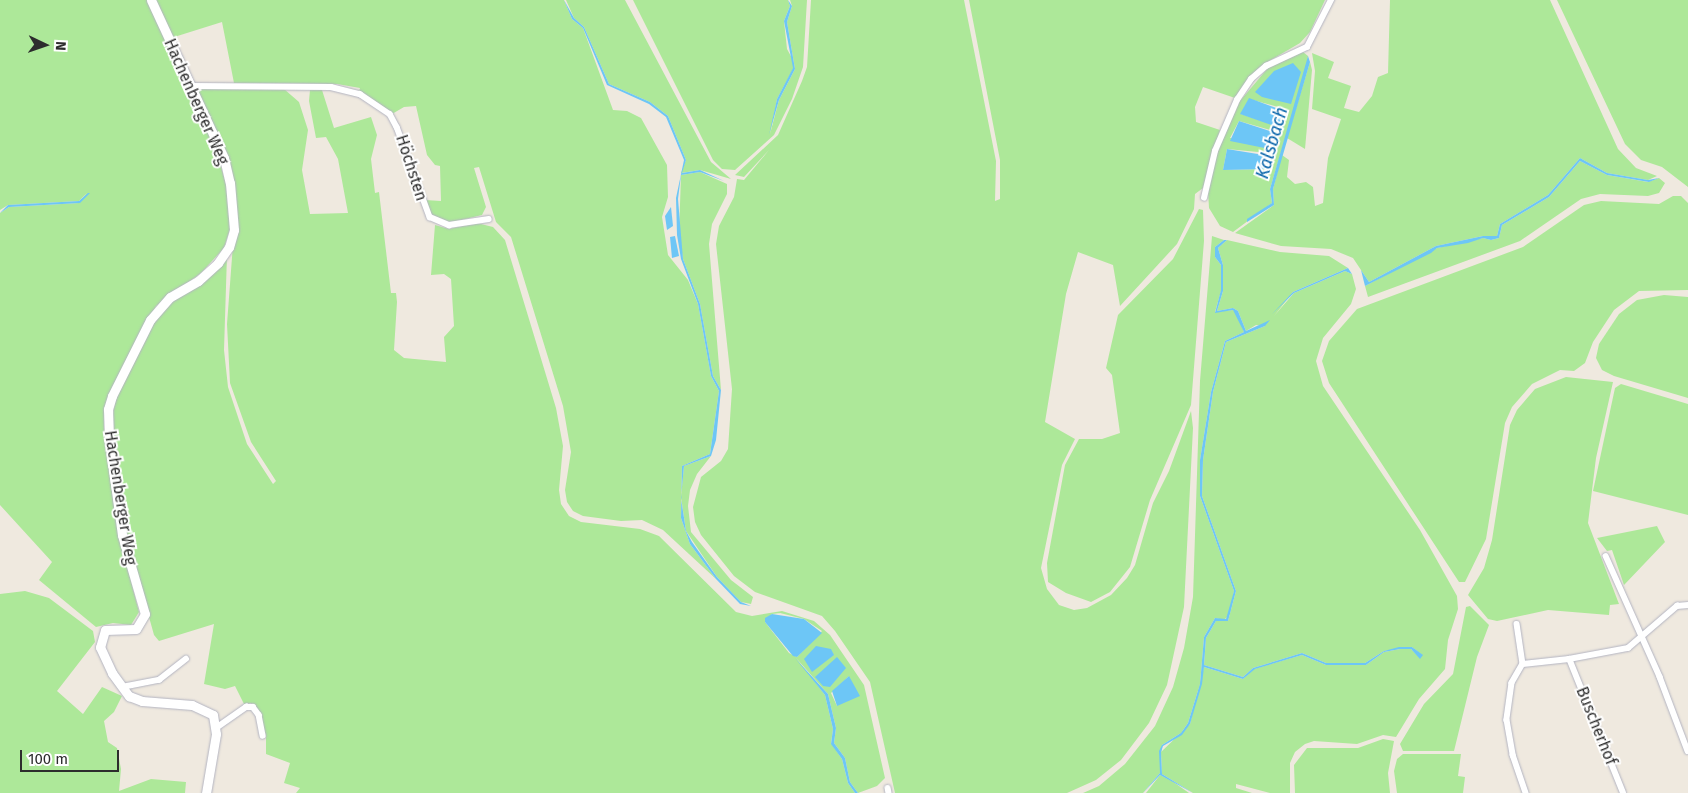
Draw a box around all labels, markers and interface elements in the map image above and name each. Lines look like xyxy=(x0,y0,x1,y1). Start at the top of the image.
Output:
north arrow xyxy=(20,20,70,70)
street label: Hachenberger Weg xyxy=(160,36,232,168)
text: N xyxy=(52,41,69,51)
water label: Kalsbach xyxy=(1251,105,1293,181)
street label: Höchsten xyxy=(391,133,431,203)
street label: Hachenberger Weg xyxy=(100,429,140,567)
street label: Buscherhof xyxy=(1572,684,1620,768)
scale bar xyxy=(22,740,121,772)
text: 100 m xyxy=(28,750,68,768)

